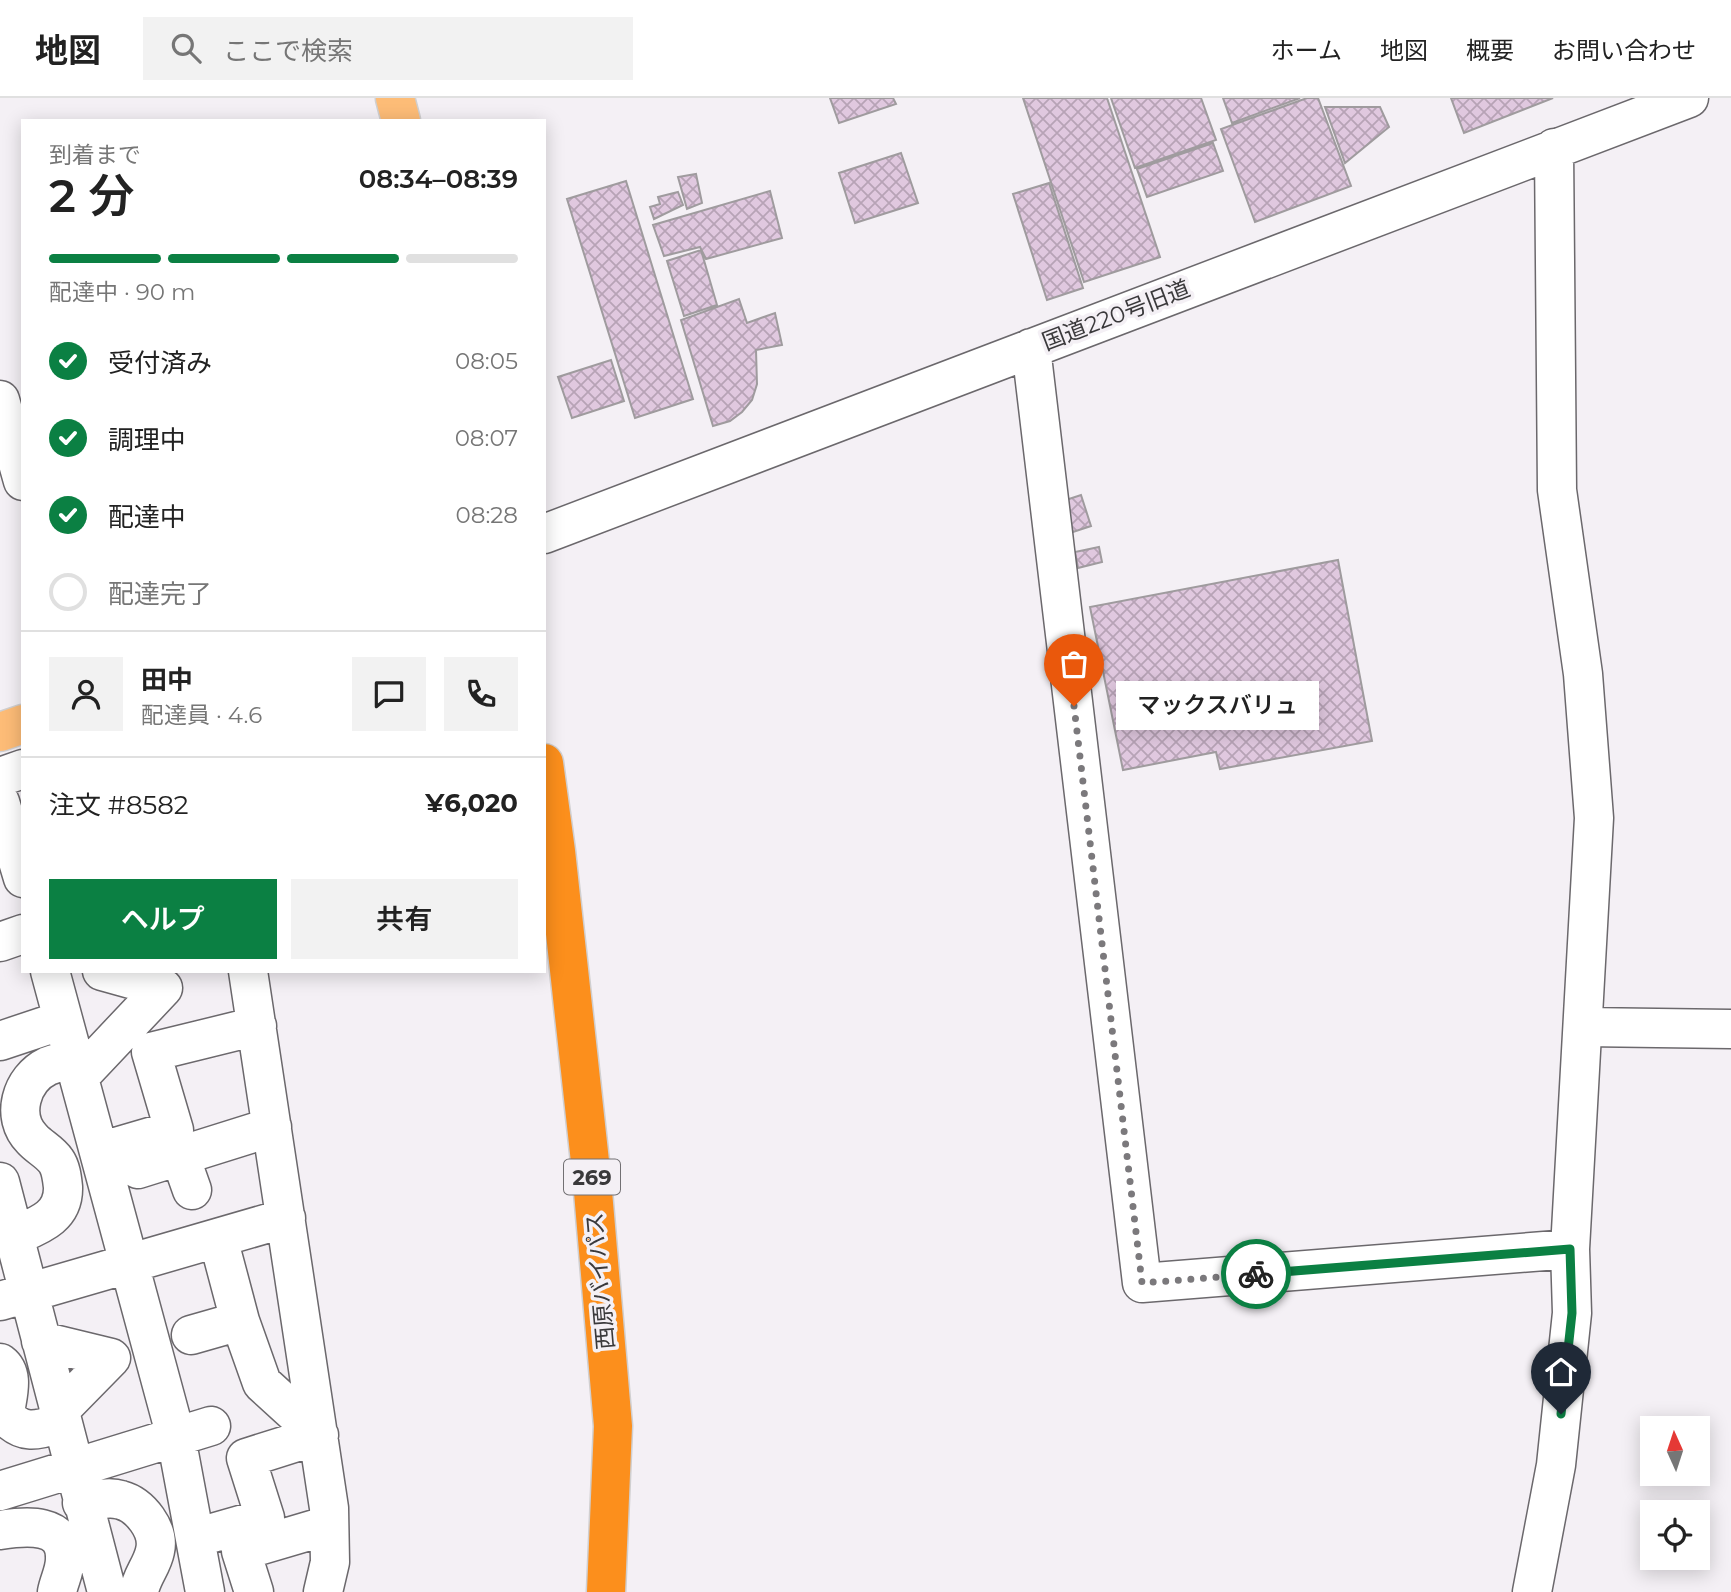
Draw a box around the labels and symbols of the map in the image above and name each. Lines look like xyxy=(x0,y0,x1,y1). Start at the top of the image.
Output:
street label: 国道220号旧道 xyxy=(1038,274,1194,356)
pin xyxy=(1044,634,1104,706)
callout: マックスバリュ xyxy=(1116,682,1319,730)
road number: 269 xyxy=(564,1160,620,1194)
street label: 西原バイパス xyxy=(580,1211,620,1351)
courier xyxy=(1221,1239,1291,1309)
pin xyxy=(1531,1342,1591,1414)
north arrow xyxy=(1640,1416,1710,1486)

